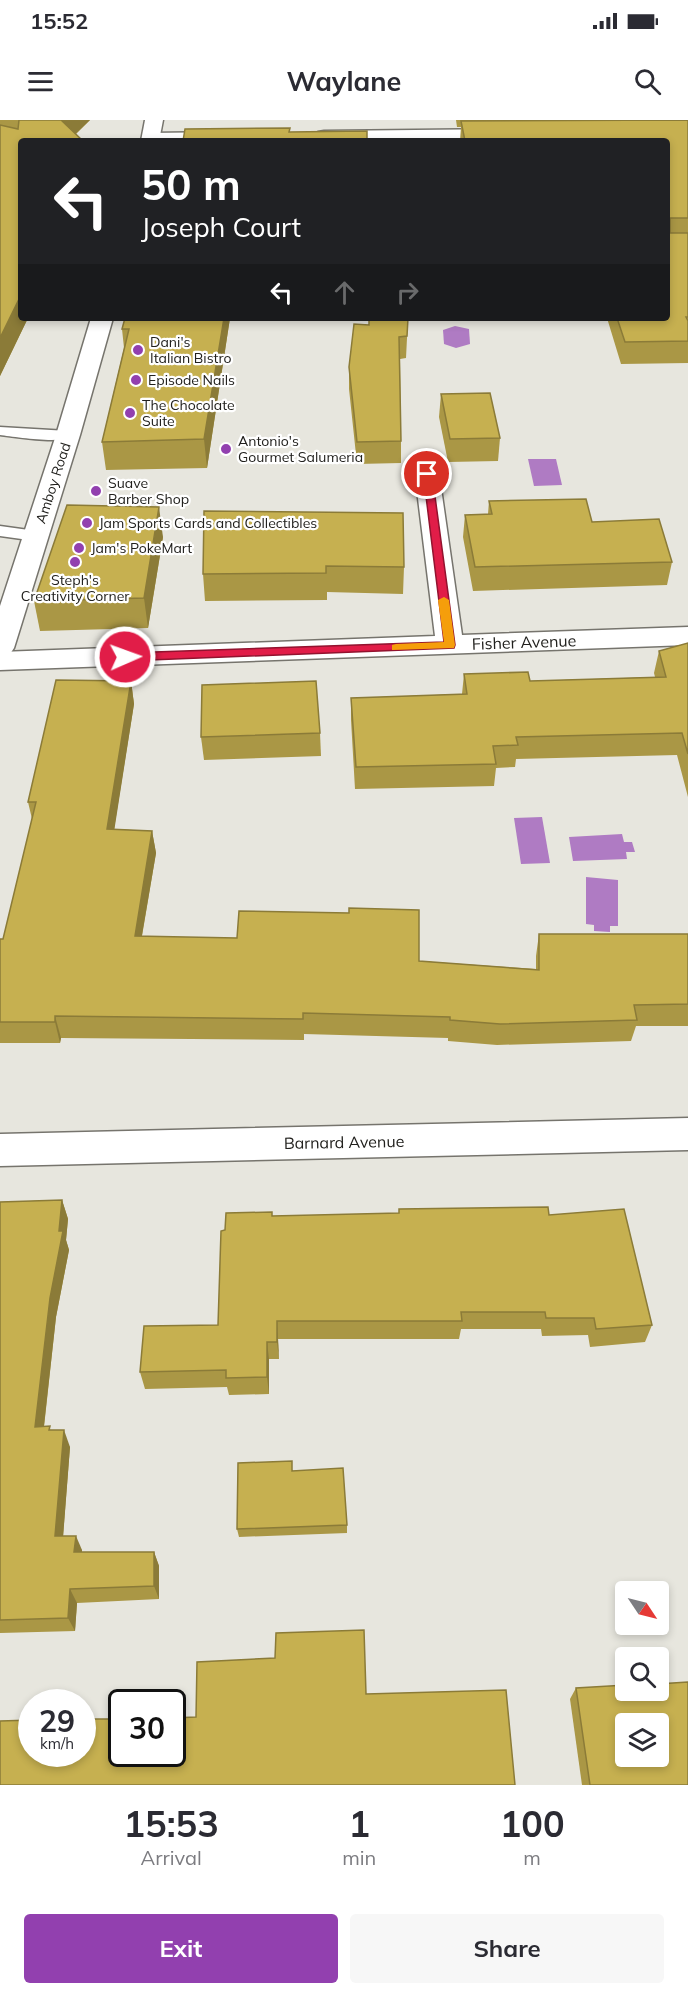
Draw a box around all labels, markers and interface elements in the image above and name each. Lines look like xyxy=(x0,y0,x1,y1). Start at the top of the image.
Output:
text: 15:52 xyxy=(30,7,88,35)
text: Waylane xyxy=(287,64,401,98)
icon: menu xyxy=(24,65,57,98)
icon: search xyxy=(631,65,664,98)
text: 50 m xyxy=(141,158,241,211)
icon: left xyxy=(42,162,120,240)
text: Joseph Court xyxy=(141,210,301,244)
icon: left xyxy=(265,276,298,309)
icon: ahead xyxy=(328,276,361,309)
icon: right xyxy=(391,276,424,309)
place label: Dani's Italian Bistro xyxy=(150,333,231,367)
marker: Dani's Italian Bistro xyxy=(131,343,145,357)
place label: Episode Nails xyxy=(148,371,235,389)
marker: Episode Nails xyxy=(129,373,143,387)
place label: The Chocolate Suite xyxy=(142,396,235,430)
marker: The Chocolate Suite xyxy=(123,406,137,420)
place label: Antonio's Gourmet Salumeria xyxy=(238,432,363,466)
street label: Amboy Road xyxy=(31,440,75,526)
marker: Antonio's Gourmet Salumeria xyxy=(219,442,233,456)
pin xyxy=(401,448,452,499)
icon: arrive xyxy=(410,457,443,490)
place label: Suave Barber Shop xyxy=(108,474,189,508)
marker: Suave Barber Shop xyxy=(89,484,103,498)
place label: Jam Sports Cards and Collectibles xyxy=(99,514,317,532)
marker: Jam Sports Cards and Collectibles xyxy=(80,516,94,530)
place label: Jam's PokeMart xyxy=(91,539,192,557)
marker: Jam's PokeMart xyxy=(72,541,86,555)
marker: Steph's Creativity Corner xyxy=(68,555,82,569)
place label: Steph's Creativity Corner xyxy=(21,571,130,605)
position arrow xyxy=(93,625,157,689)
street label: Fisher Avenue xyxy=(471,630,577,654)
street label: Barnard Avenue xyxy=(284,1131,404,1153)
north arrow xyxy=(615,1581,669,1635)
map controls xyxy=(615,1581,669,1767)
button: search xyxy=(615,1647,669,1701)
speed limit sign: 30 xyxy=(108,1689,186,1767)
text: 29 xyxy=(39,1702,75,1740)
button: layers xyxy=(615,1713,669,1767)
text: km/h xyxy=(40,1734,74,1753)
text: 15:53 xyxy=(123,1801,219,1846)
text: 1 xyxy=(348,1801,370,1846)
text: 100 xyxy=(500,1801,565,1846)
text: Arrival xyxy=(141,1845,202,1870)
text: min xyxy=(342,1845,376,1870)
text: m xyxy=(523,1845,541,1870)
button: Exit xyxy=(24,1914,338,1983)
button: Share xyxy=(350,1914,664,1983)

